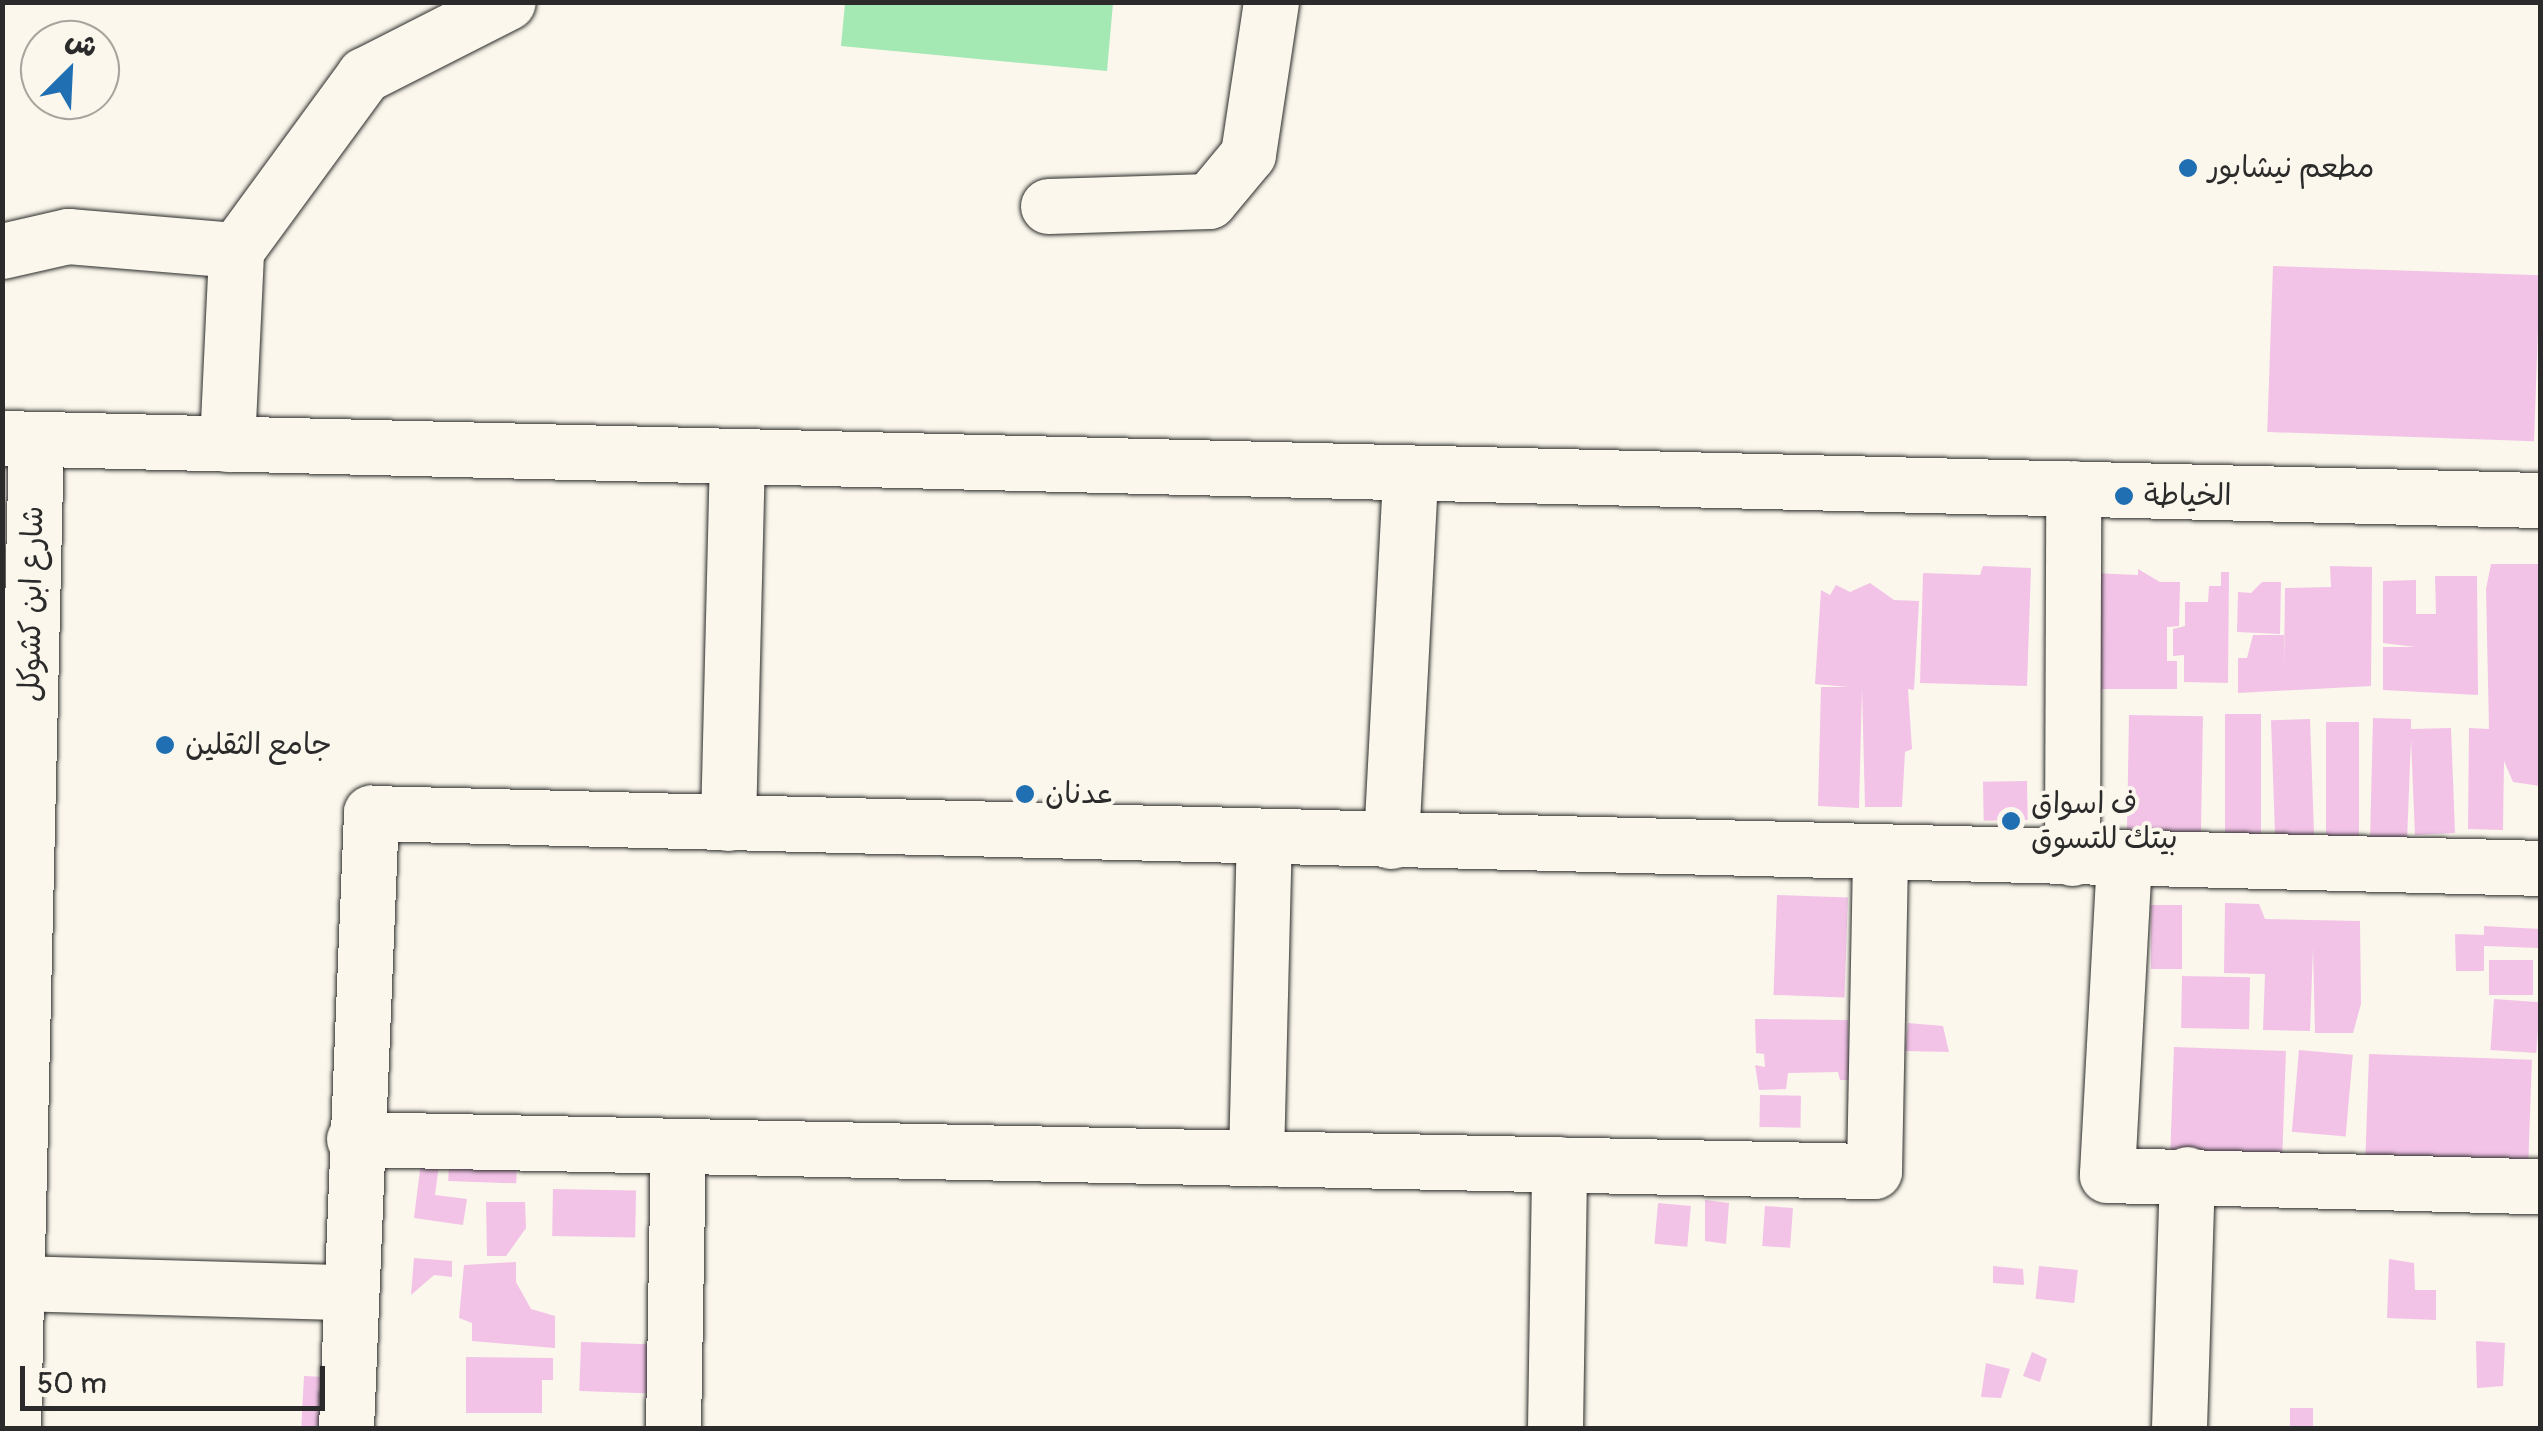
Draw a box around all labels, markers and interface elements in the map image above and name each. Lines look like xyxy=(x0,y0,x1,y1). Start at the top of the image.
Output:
north arrow xyxy=(20,20,120,120)
text: ش xyxy=(60,22,103,66)
place label: مطعم نيشابور xyxy=(2208,150,2374,186)
marker: مطعم نيشابور xyxy=(2177,157,2199,179)
place label: الخياطة xyxy=(2144,478,2232,514)
marker: الخياطة xyxy=(2113,485,2135,507)
street label: شارع ابن كشوكل xyxy=(12,506,52,702)
place label: جامع الثقلين xyxy=(185,727,332,763)
marker: جامع الثقلين xyxy=(154,734,176,756)
place label: عدنان xyxy=(1045,776,1114,812)
marker: عدنان xyxy=(1014,783,1036,805)
place label: ف اسواق بيتك للتسوق xyxy=(2031,786,2178,856)
marker: ف اسواق بيتك للتسوق xyxy=(2000,810,2022,832)
scale bar xyxy=(25,1346,330,1408)
text: 50 m xyxy=(37,1365,107,1402)

